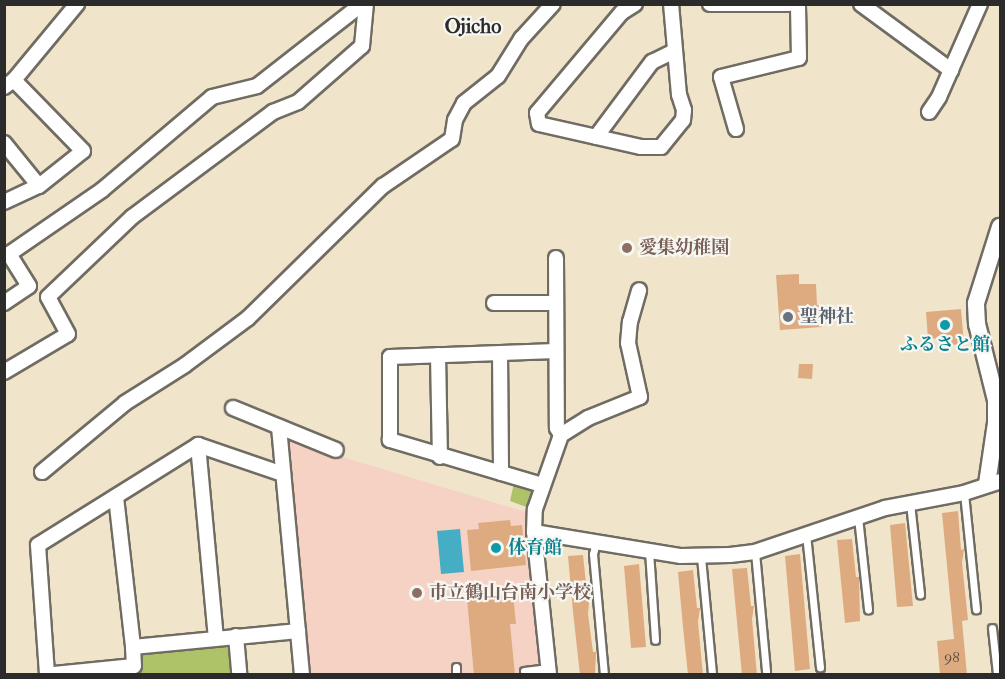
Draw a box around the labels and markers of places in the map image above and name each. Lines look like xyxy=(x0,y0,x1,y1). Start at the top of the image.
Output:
place label: 愛集幼稚園 xyxy=(639,237,729,259)
marker: 愛集幼稚園 xyxy=(620,241,634,255)
place label: 聖神社 xyxy=(800,306,854,328)
marker: 聖神社 xyxy=(781,310,795,324)
marker: ふるさと館 xyxy=(938,318,952,332)
place label: ふるさと館 xyxy=(900,334,990,356)
place label: 体育館 xyxy=(508,537,562,559)
marker: 体育館 xyxy=(489,541,503,555)
place label: 市立鶴山台南小学校 xyxy=(429,582,591,604)
marker: 市立鶴山台南小学校 xyxy=(410,586,424,600)

